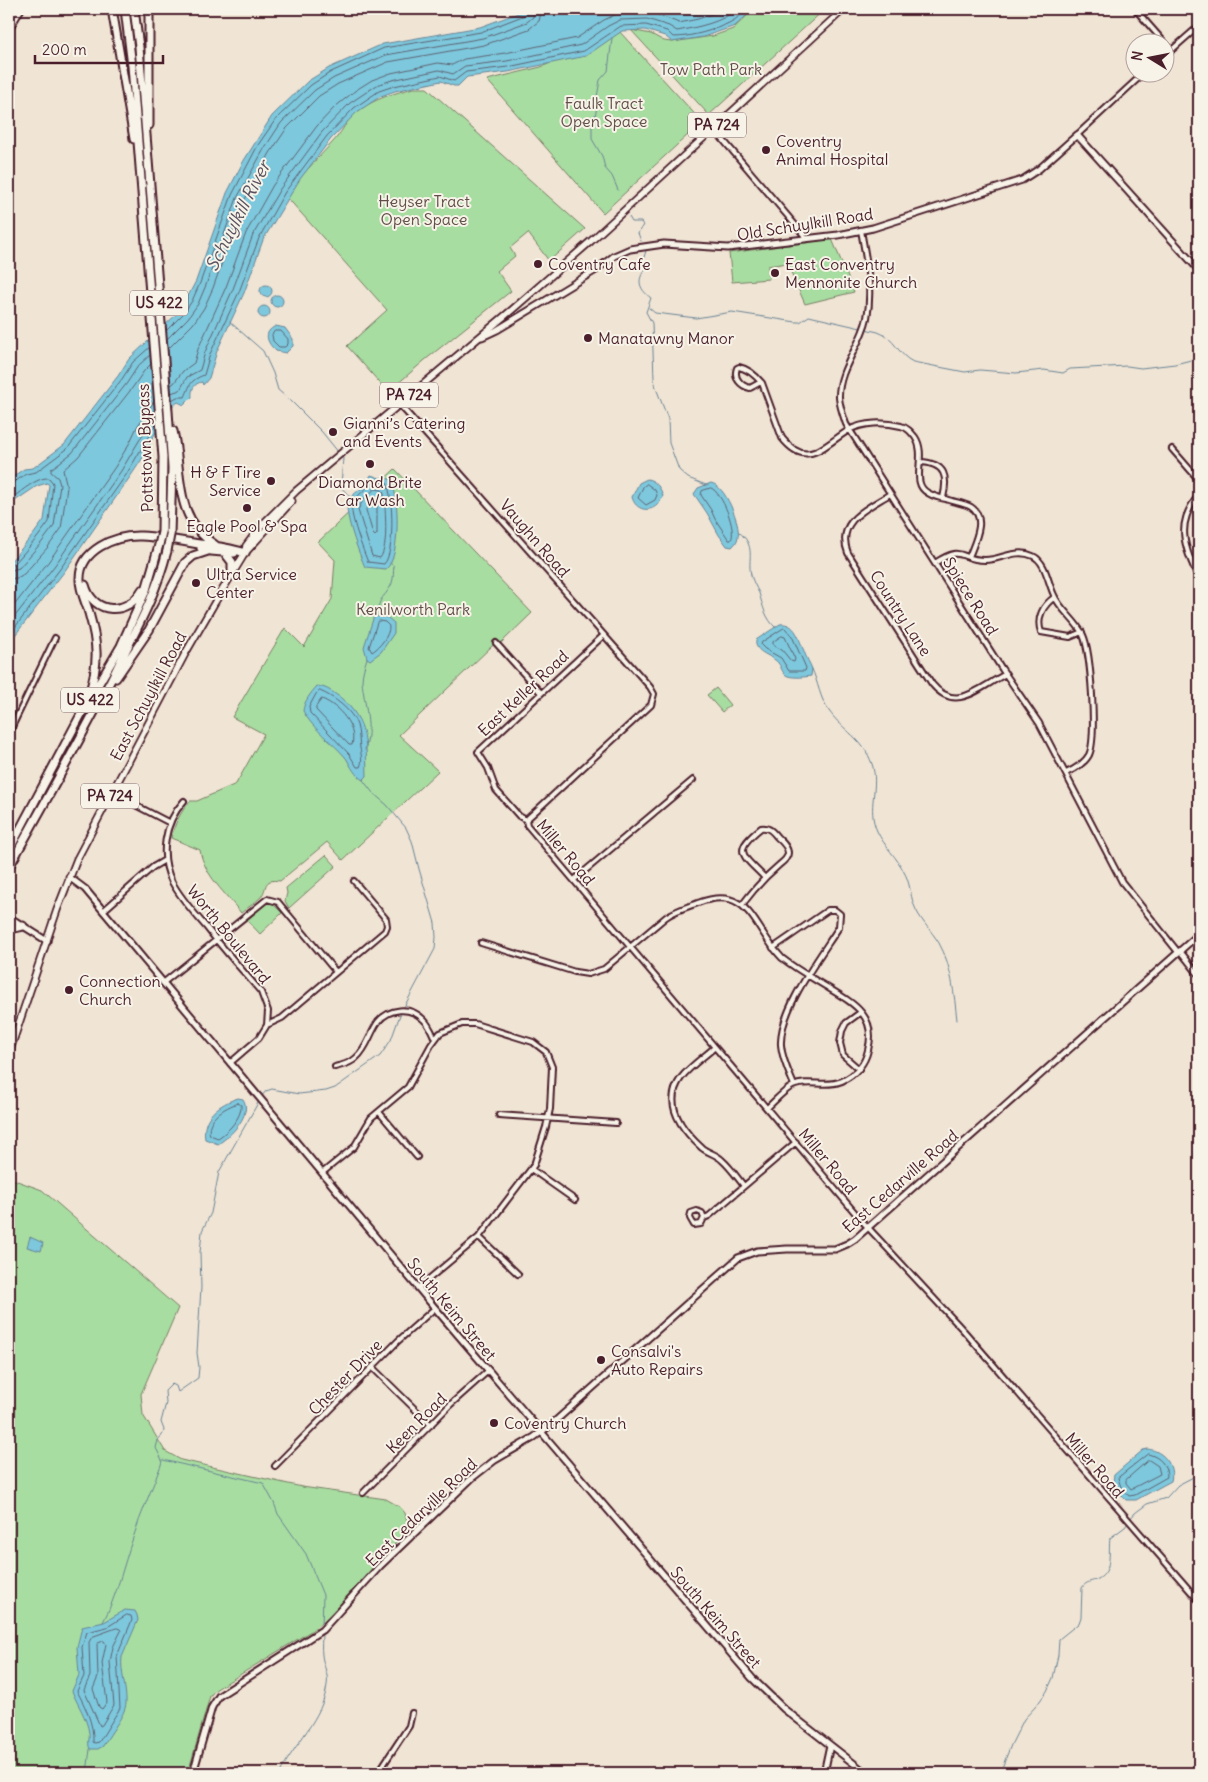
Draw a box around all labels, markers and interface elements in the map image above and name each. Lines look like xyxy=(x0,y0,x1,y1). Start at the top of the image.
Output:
scale bar xyxy=(35,32,162,64)
north arrow xyxy=(1126,32,1176,82)
text: 200 m xyxy=(42,40,87,59)
text: N xyxy=(1127,49,1147,62)
park label: Tow Path Park xyxy=(660,59,762,79)
park label: Faulk Tract Open Space xyxy=(561,93,647,131)
road number: PA 724 xyxy=(688,112,746,138)
place label: Coventry Animal Hospital xyxy=(776,131,888,169)
marker: Coventry Animal Hospital xyxy=(760,144,772,156)
water label: Schuylkill River xyxy=(200,154,276,275)
park label: Heyser Tract Open Space xyxy=(378,191,470,229)
street label: Old Schuylkill Road xyxy=(736,203,874,245)
place label: Coventry Cafe xyxy=(548,254,651,274)
place label: East Conventry Mennonite Church xyxy=(785,254,917,292)
marker: Coventry Cafe xyxy=(532,258,544,270)
marker: East Conventry Mennonite Church xyxy=(769,267,781,279)
road number: US 422 xyxy=(130,290,188,316)
place label: Manatawny Manor xyxy=(598,328,735,348)
marker: Manatawny Manor xyxy=(582,332,594,344)
road number: PA 724 xyxy=(380,382,438,408)
street label: Pottstown Bypass xyxy=(133,383,157,513)
place label: Gianni’s Catering and Events xyxy=(343,413,465,451)
marker: Gianni’s Catering and Events xyxy=(327,426,339,438)
marker: Diamond Brite Car Wash xyxy=(364,458,376,470)
place label: H & F Tire Service xyxy=(190,462,261,500)
place label: Diamond Brite Car Wash xyxy=(318,472,422,510)
marker: H & F Tire Service xyxy=(265,475,277,487)
street label: Vaughn Road xyxy=(496,495,574,581)
marker: Eagle Pool & Spa xyxy=(241,502,253,514)
place label: Eagle Pool & Spa xyxy=(186,516,308,536)
street label: Spiece Road xyxy=(939,553,1003,639)
place label: Ultra Service Center xyxy=(206,564,297,602)
street label: Country Lane xyxy=(866,566,936,660)
marker: Ultra Service Center xyxy=(190,577,202,589)
park label: Kenilworth Park xyxy=(356,599,470,619)
street label: East Schuylkill Road xyxy=(106,628,190,764)
street label: East Keller Road xyxy=(474,646,572,740)
road number: US 422 xyxy=(61,688,119,712)
road number: PA 724 xyxy=(81,784,139,808)
street label: Miller Road xyxy=(533,815,599,889)
street label: Worth Boulevard xyxy=(183,880,275,988)
place label: Connection Church xyxy=(79,971,161,1009)
marker: Connection Church xyxy=(63,984,75,996)
street label: Miller Road xyxy=(795,1124,861,1198)
street label: East Cedarville Road xyxy=(838,1125,962,1237)
street label: South Keim Street xyxy=(403,1254,501,1365)
street label: Chester Drive xyxy=(304,1335,386,1419)
place label: Consalvi's Auto Repairs xyxy=(611,1341,703,1379)
marker: Consalvi's Auto Repairs xyxy=(595,1354,607,1366)
street label: Keen Road xyxy=(382,1389,450,1457)
place label: Coventry Church xyxy=(504,1413,626,1433)
marker: Coventry Church xyxy=(488,1417,500,1429)
street label: Miller Road xyxy=(1061,1428,1129,1502)
street label: East Cedarville Road xyxy=(361,1454,481,1570)
street label: South Keim Street xyxy=(666,1562,766,1672)

